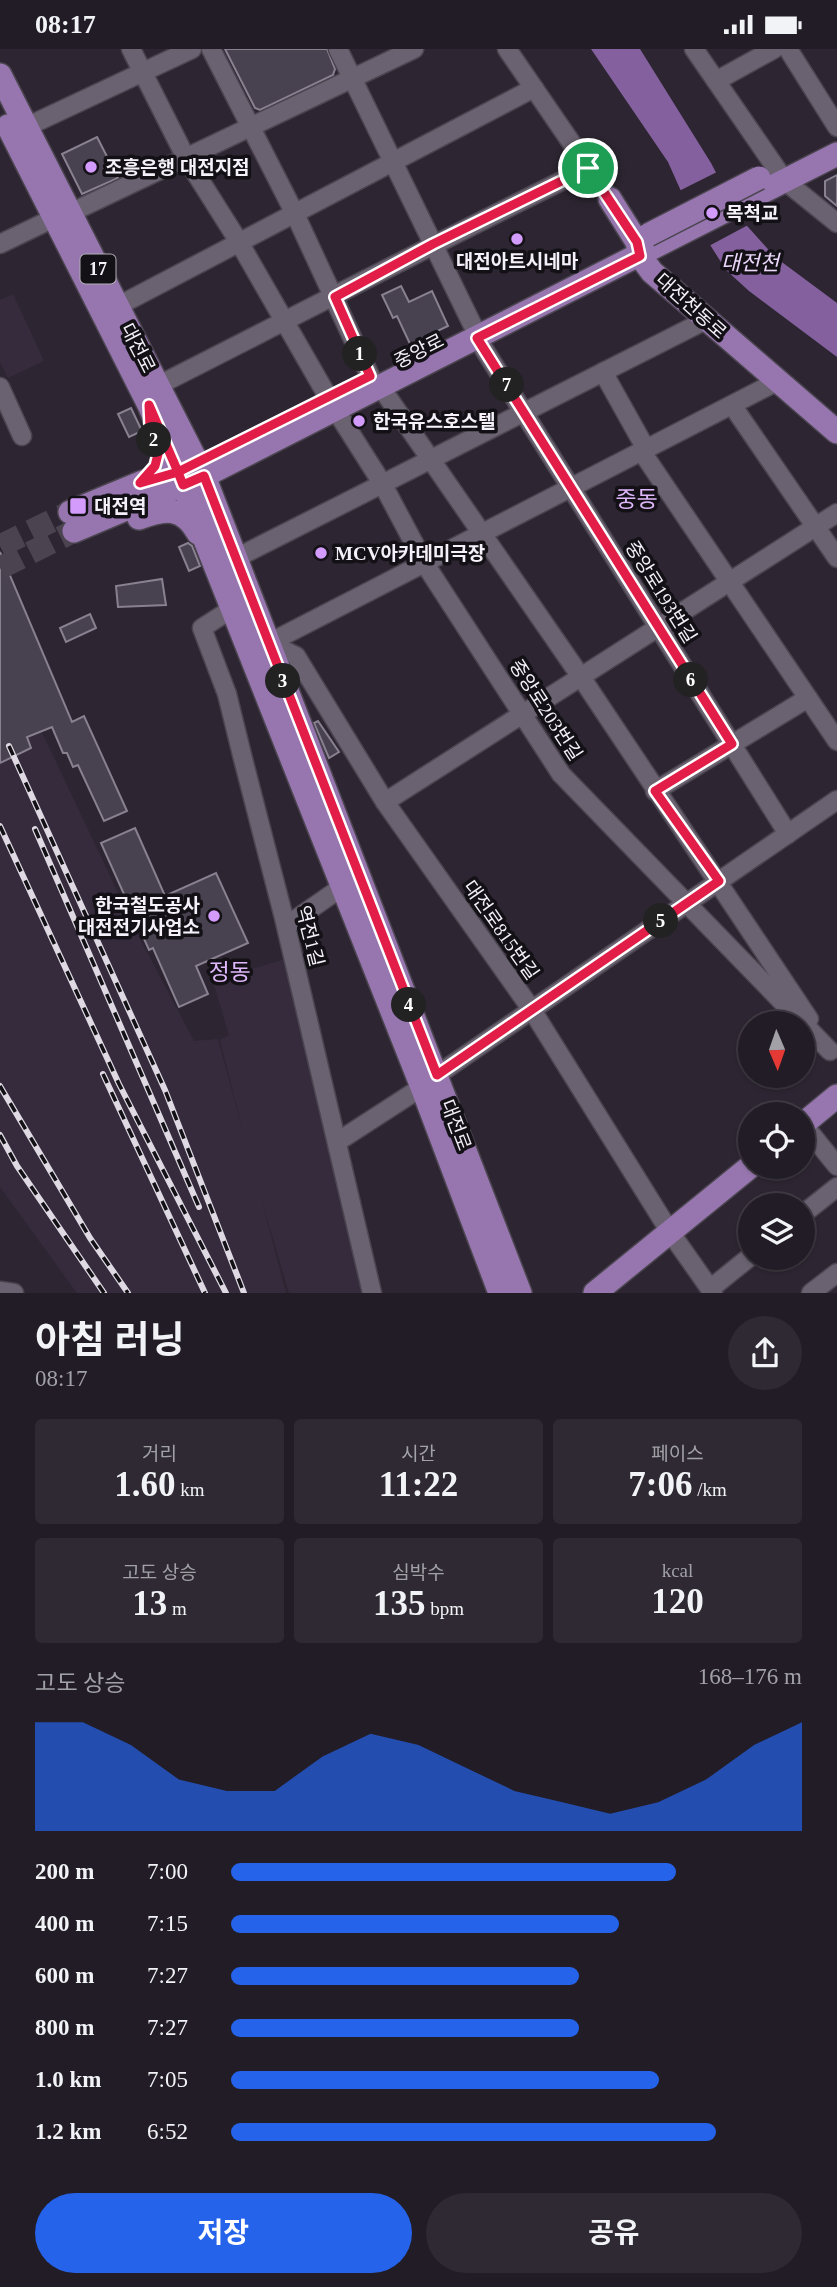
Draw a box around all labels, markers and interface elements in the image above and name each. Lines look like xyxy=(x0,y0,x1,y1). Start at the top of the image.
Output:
text: 08:17 xyxy=(35,10,96,39)
pin xyxy=(558,138,618,198)
icon: arrive xyxy=(569,149,607,187)
place label: 조흥은행 대전지점 xyxy=(105,157,250,178)
marker: 조흥은행 대전지점 xyxy=(83,159,99,175)
place label: 목척교 xyxy=(726,203,778,224)
marker: 목척교 xyxy=(704,205,720,221)
marker: 대전아트시네마 xyxy=(509,231,525,247)
place label: 대전아트시네마 xyxy=(456,251,579,272)
water label: 대전천 xyxy=(721,251,782,275)
road number: 17 xyxy=(80,254,116,283)
street label: 대전천동로 xyxy=(651,269,731,343)
street label: 대전로 xyxy=(117,320,159,376)
street label: 중앙로 xyxy=(391,330,447,372)
pin: 1 xyxy=(342,337,378,371)
text: 1 xyxy=(355,343,364,364)
pin: 7 xyxy=(490,367,524,403)
text: 7 xyxy=(502,374,511,395)
place label: 한국유스호스텔 xyxy=(373,411,495,432)
marker: 한국유스호스텔 xyxy=(351,413,367,429)
pin: 2 xyxy=(136,423,172,457)
text: 2 xyxy=(149,429,158,450)
district label: 중동 xyxy=(616,487,658,512)
marker: 대전역 xyxy=(68,496,88,516)
place label: 대전역 xyxy=(94,496,146,517)
street label: 중앙로193번길 xyxy=(621,537,701,647)
place label: MCV아카데미극장 xyxy=(335,543,485,564)
marker: MCV아카데미극장 xyxy=(313,545,329,561)
street label: 중앙로203번길 xyxy=(506,656,586,764)
pin: 3 xyxy=(266,663,300,699)
pin: 6 xyxy=(674,663,708,697)
text: 6 xyxy=(686,669,695,690)
text: 3 xyxy=(278,670,287,691)
street label: 대전로815번길 xyxy=(459,877,543,983)
place label: 한국철도공사 대전전기사업소 xyxy=(78,895,201,938)
street label: 역전1길 xyxy=(292,903,328,969)
pin: 5 xyxy=(644,903,678,939)
marker: 한국철도공사 대전전기사업소 xyxy=(206,908,222,924)
text: 5 xyxy=(656,910,665,931)
district label: 정동 xyxy=(209,960,251,985)
pin: 4 xyxy=(392,988,426,1023)
text: 4 xyxy=(404,994,413,1015)
north arrow xyxy=(738,1011,816,1089)
map controls xyxy=(738,1011,815,1270)
street label: 대전로 xyxy=(437,1097,475,1153)
button: locate xyxy=(738,1102,815,1179)
button: layers xyxy=(738,1193,815,1270)
button: share xyxy=(728,1316,802,1390)
text: 아침 러닝 xyxy=(35,1319,184,1361)
text: 08:17 xyxy=(35,1366,87,1391)
text: 거리 xyxy=(142,1443,177,1464)
text: 시간 xyxy=(401,1443,436,1464)
text: 페이스 xyxy=(651,1443,704,1464)
text: 1.60 xyxy=(114,1465,176,1504)
text: 11:22 xyxy=(379,1465,458,1504)
text: 7:06 xyxy=(628,1465,692,1504)
text: km xyxy=(176,1479,205,1500)
text: /km xyxy=(692,1479,727,1500)
text: kcal xyxy=(662,1560,693,1581)
text: 고도 상승 xyxy=(122,1562,197,1583)
text: 심박수 xyxy=(392,1562,445,1583)
text: 120 xyxy=(651,1582,704,1621)
text: 13 xyxy=(132,1584,167,1623)
text: 135 xyxy=(373,1584,425,1623)
text: m xyxy=(167,1598,187,1619)
text: bpm xyxy=(425,1598,464,1619)
text: 168–176 m xyxy=(698,1664,802,1689)
text: 고도 상승 xyxy=(35,1671,125,1696)
text: 200 m xyxy=(35,1859,94,1884)
text: 7:00 xyxy=(147,1859,188,1884)
text: 400 m xyxy=(35,1911,94,1936)
text: 7:15 xyxy=(147,1911,188,1936)
text: 600 m xyxy=(35,1963,94,1988)
text: 7:27 xyxy=(147,1963,188,1988)
text: 800 m xyxy=(35,2015,94,2040)
text: 7:27 xyxy=(147,2015,188,2040)
text: 1.0 km xyxy=(35,2067,101,2092)
text: 7:05 xyxy=(147,2067,188,2092)
text: 1.2 km xyxy=(35,2119,101,2144)
text: 6:52 xyxy=(147,2119,188,2144)
button: 저장 xyxy=(35,2193,412,2273)
button: 공유 xyxy=(426,2193,802,2273)

